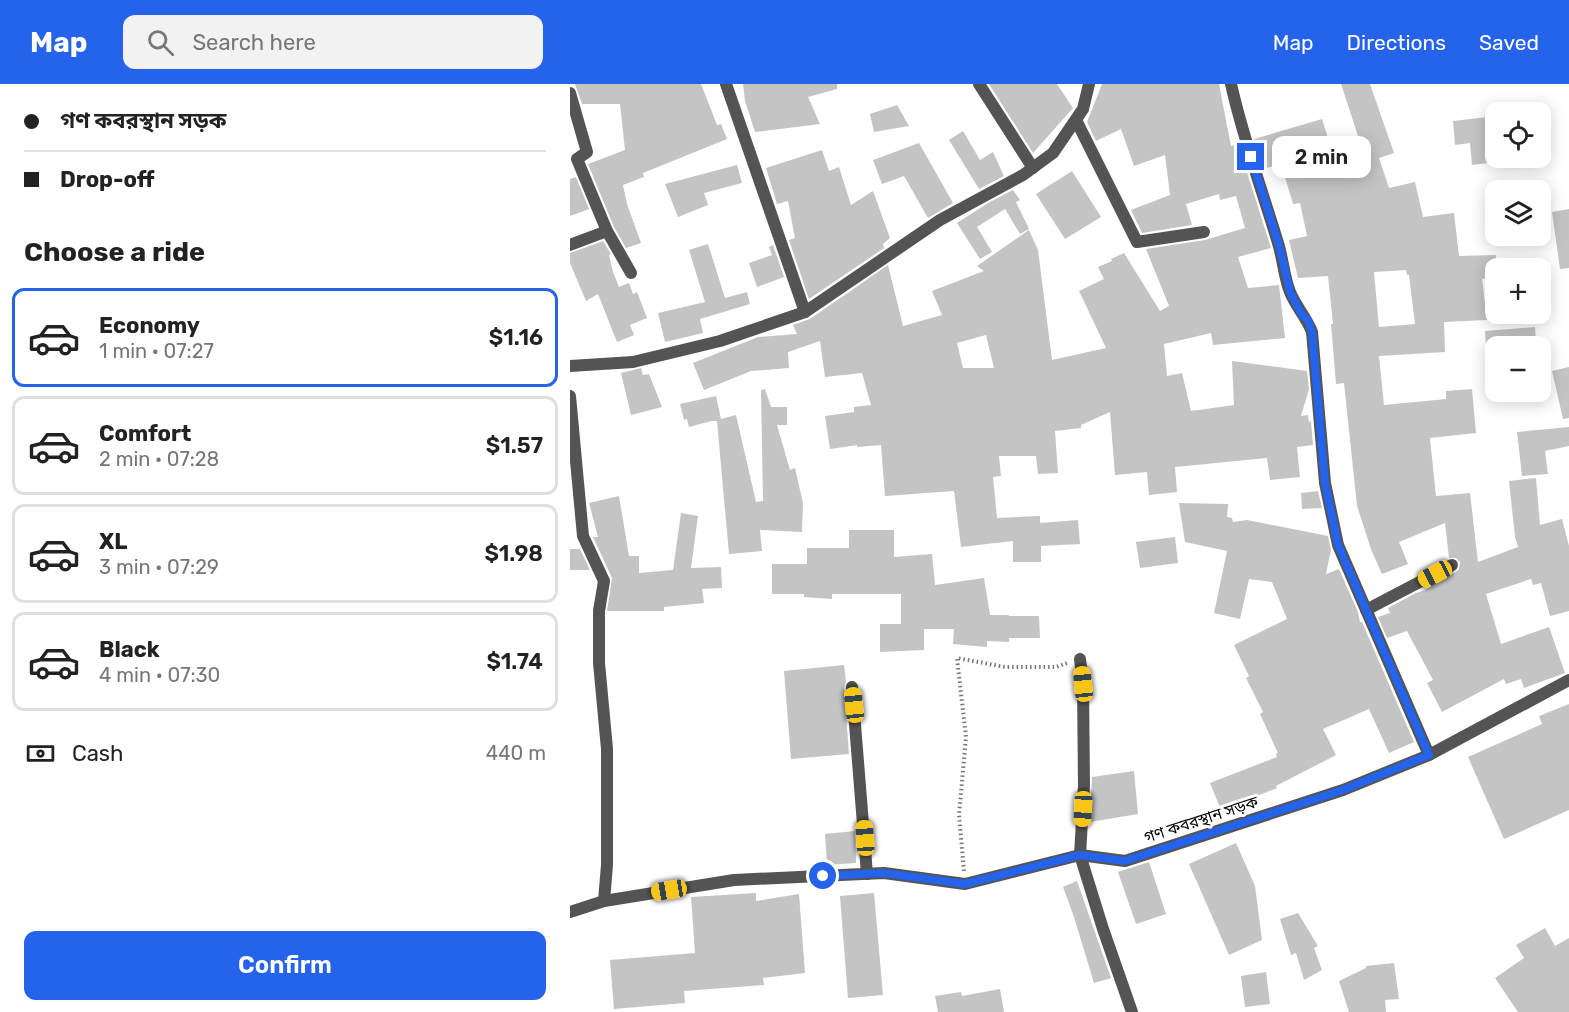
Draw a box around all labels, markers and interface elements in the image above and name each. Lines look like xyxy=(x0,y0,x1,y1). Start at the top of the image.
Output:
search box xyxy=(123,15,543,69)
text: Map xyxy=(30,26,87,59)
icon: search xyxy=(144,26,177,59)
text: Search here xyxy=(192,29,316,56)
text: Map xyxy=(1273,30,1314,55)
text: Directions xyxy=(1347,30,1446,55)
text: Saved xyxy=(1479,30,1539,55)
map controls xyxy=(1485,102,1551,402)
button: locate xyxy=(1485,102,1551,168)
text: গণ কবরস্থান সড়ক xyxy=(60,107,227,134)
callout: 2 min xyxy=(1272,136,1371,178)
route end xyxy=(1237,143,1264,170)
text: 2 min xyxy=(1295,145,1348,169)
text: Drop-off xyxy=(60,166,155,193)
button: layers xyxy=(1485,180,1551,246)
text: Choose a ride xyxy=(24,236,205,268)
button: + xyxy=(1485,258,1551,324)
icon: car xyxy=(27,311,81,365)
text: Economy xyxy=(99,312,200,339)
text: $1.16 xyxy=(489,324,543,351)
button: − xyxy=(1485,336,1551,402)
text: 1 min · 07:27 xyxy=(99,339,214,363)
icon: car xyxy=(27,419,81,473)
text: Comfort xyxy=(99,420,191,447)
text: $1.57 xyxy=(486,432,543,459)
text: 2 min · 07:28 xyxy=(99,447,219,471)
icon: car xyxy=(27,527,81,581)
text: XL xyxy=(99,528,127,555)
text: $1.98 xyxy=(484,540,543,567)
text: 3 min · 07:29 xyxy=(99,555,219,579)
car xyxy=(1415,558,1455,590)
icon: car xyxy=(27,635,81,689)
text: Black xyxy=(99,636,160,663)
text: $1.74 xyxy=(486,648,543,675)
text: 4 min · 07:30 xyxy=(99,663,220,687)
car xyxy=(1072,665,1094,703)
car xyxy=(843,686,865,724)
icon: cash xyxy=(24,737,57,770)
text: Cash xyxy=(72,740,123,767)
text: 440 m xyxy=(486,741,546,765)
car xyxy=(1073,791,1093,827)
street label: গণ কবরস্থান সড়ক xyxy=(1142,792,1262,847)
car xyxy=(855,819,875,857)
route start xyxy=(809,862,836,889)
car xyxy=(650,878,688,902)
button: Confirm xyxy=(24,931,546,1000)

